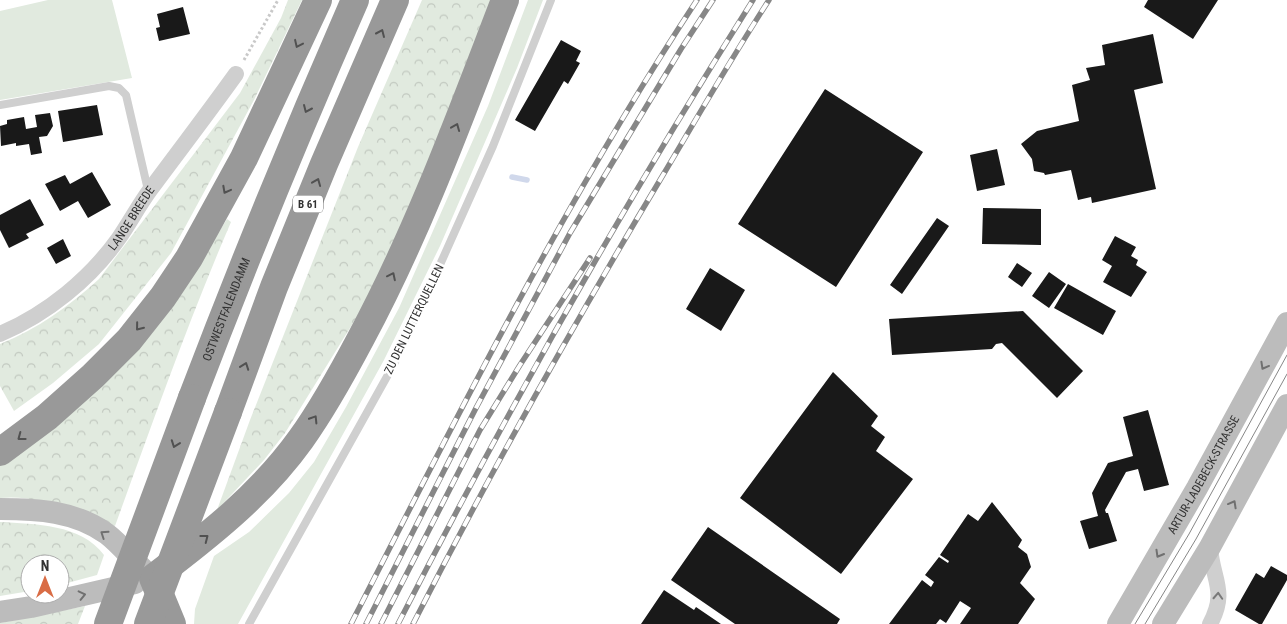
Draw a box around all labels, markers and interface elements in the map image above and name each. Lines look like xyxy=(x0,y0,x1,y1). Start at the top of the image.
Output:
one-way arrow xyxy=(375,29,386,38)
one-way arrow xyxy=(293,39,304,48)
one-way arrow xyxy=(303,104,314,113)
one-way arrow xyxy=(450,123,461,132)
one-way arrow xyxy=(310,178,321,187)
street label: LANGE BREEDE xyxy=(105,183,157,253)
one-way arrow xyxy=(223,185,233,194)
road number: B 61 xyxy=(293,195,323,212)
street label: OSTWESTFALENDAMM xyxy=(200,256,253,363)
street label: ZU DEN LUTTERQUELLEN xyxy=(381,262,447,376)
one-way arrow xyxy=(386,272,396,281)
one-way arrow xyxy=(137,321,145,330)
one-way arrow xyxy=(1260,361,1270,370)
one-way arrow xyxy=(239,362,249,371)
street label: ARTUR-LADEBECK-STRASSE xyxy=(1165,413,1242,536)
one-way arrow xyxy=(308,415,318,424)
one-way arrow xyxy=(17,431,27,440)
one-way arrow xyxy=(171,439,181,448)
one-way arrow xyxy=(1227,500,1237,509)
one-way arrow xyxy=(100,531,110,540)
one-way arrow xyxy=(199,535,209,544)
one-way arrow xyxy=(1155,549,1165,558)
north arrow xyxy=(20,554,70,604)
text: N xyxy=(41,558,49,574)
one-way arrow xyxy=(77,590,86,601)
one-way arrow xyxy=(1213,592,1224,600)

